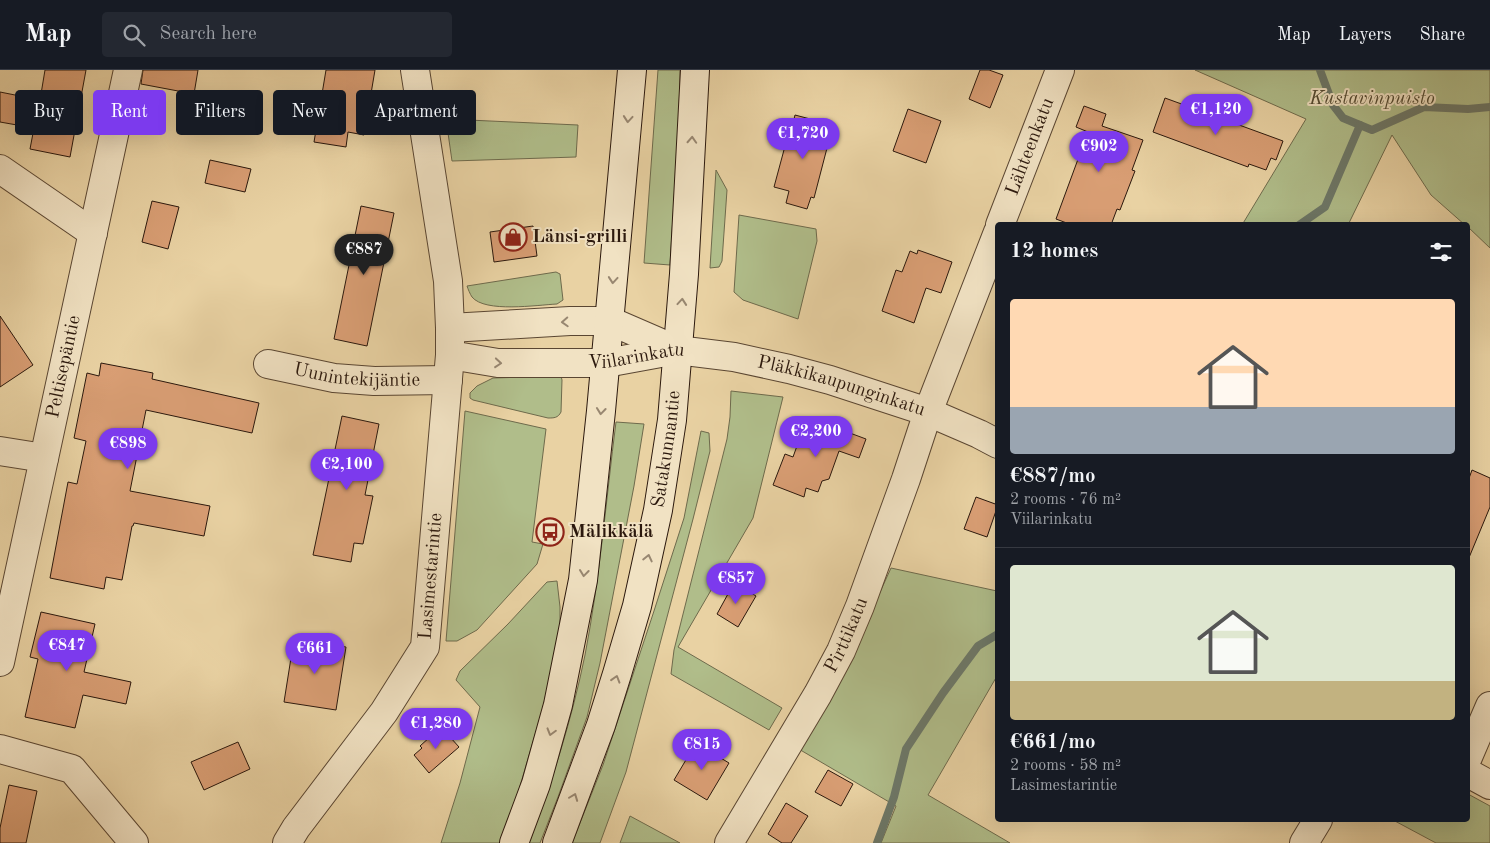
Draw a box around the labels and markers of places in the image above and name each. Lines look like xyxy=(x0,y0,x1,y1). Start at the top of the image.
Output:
pin: €1,120 xyxy=(1175,93,1257,136)
pin: €1,720 xyxy=(762,118,844,160)
pin: €902 xyxy=(1069,131,1129,173)
shop icon: Länsi-grilli xyxy=(498,222,528,252)
place label: Länsi-grilli xyxy=(532,228,628,247)
pin: €887 xyxy=(334,234,394,276)
pin: €2,200 xyxy=(775,416,857,458)
pin: €898 xyxy=(98,428,158,470)
pin: €2,100 xyxy=(306,448,388,491)
bus stop icon: Mälikkälä xyxy=(535,517,565,547)
place label: Mälikkälä xyxy=(569,523,654,542)
pin: €857 xyxy=(706,562,766,605)
pin: €847 xyxy=(37,630,97,672)
pin: €661 xyxy=(285,632,345,675)
pin: €1,280 xyxy=(395,708,477,750)
pin: €815 xyxy=(672,728,732,771)

